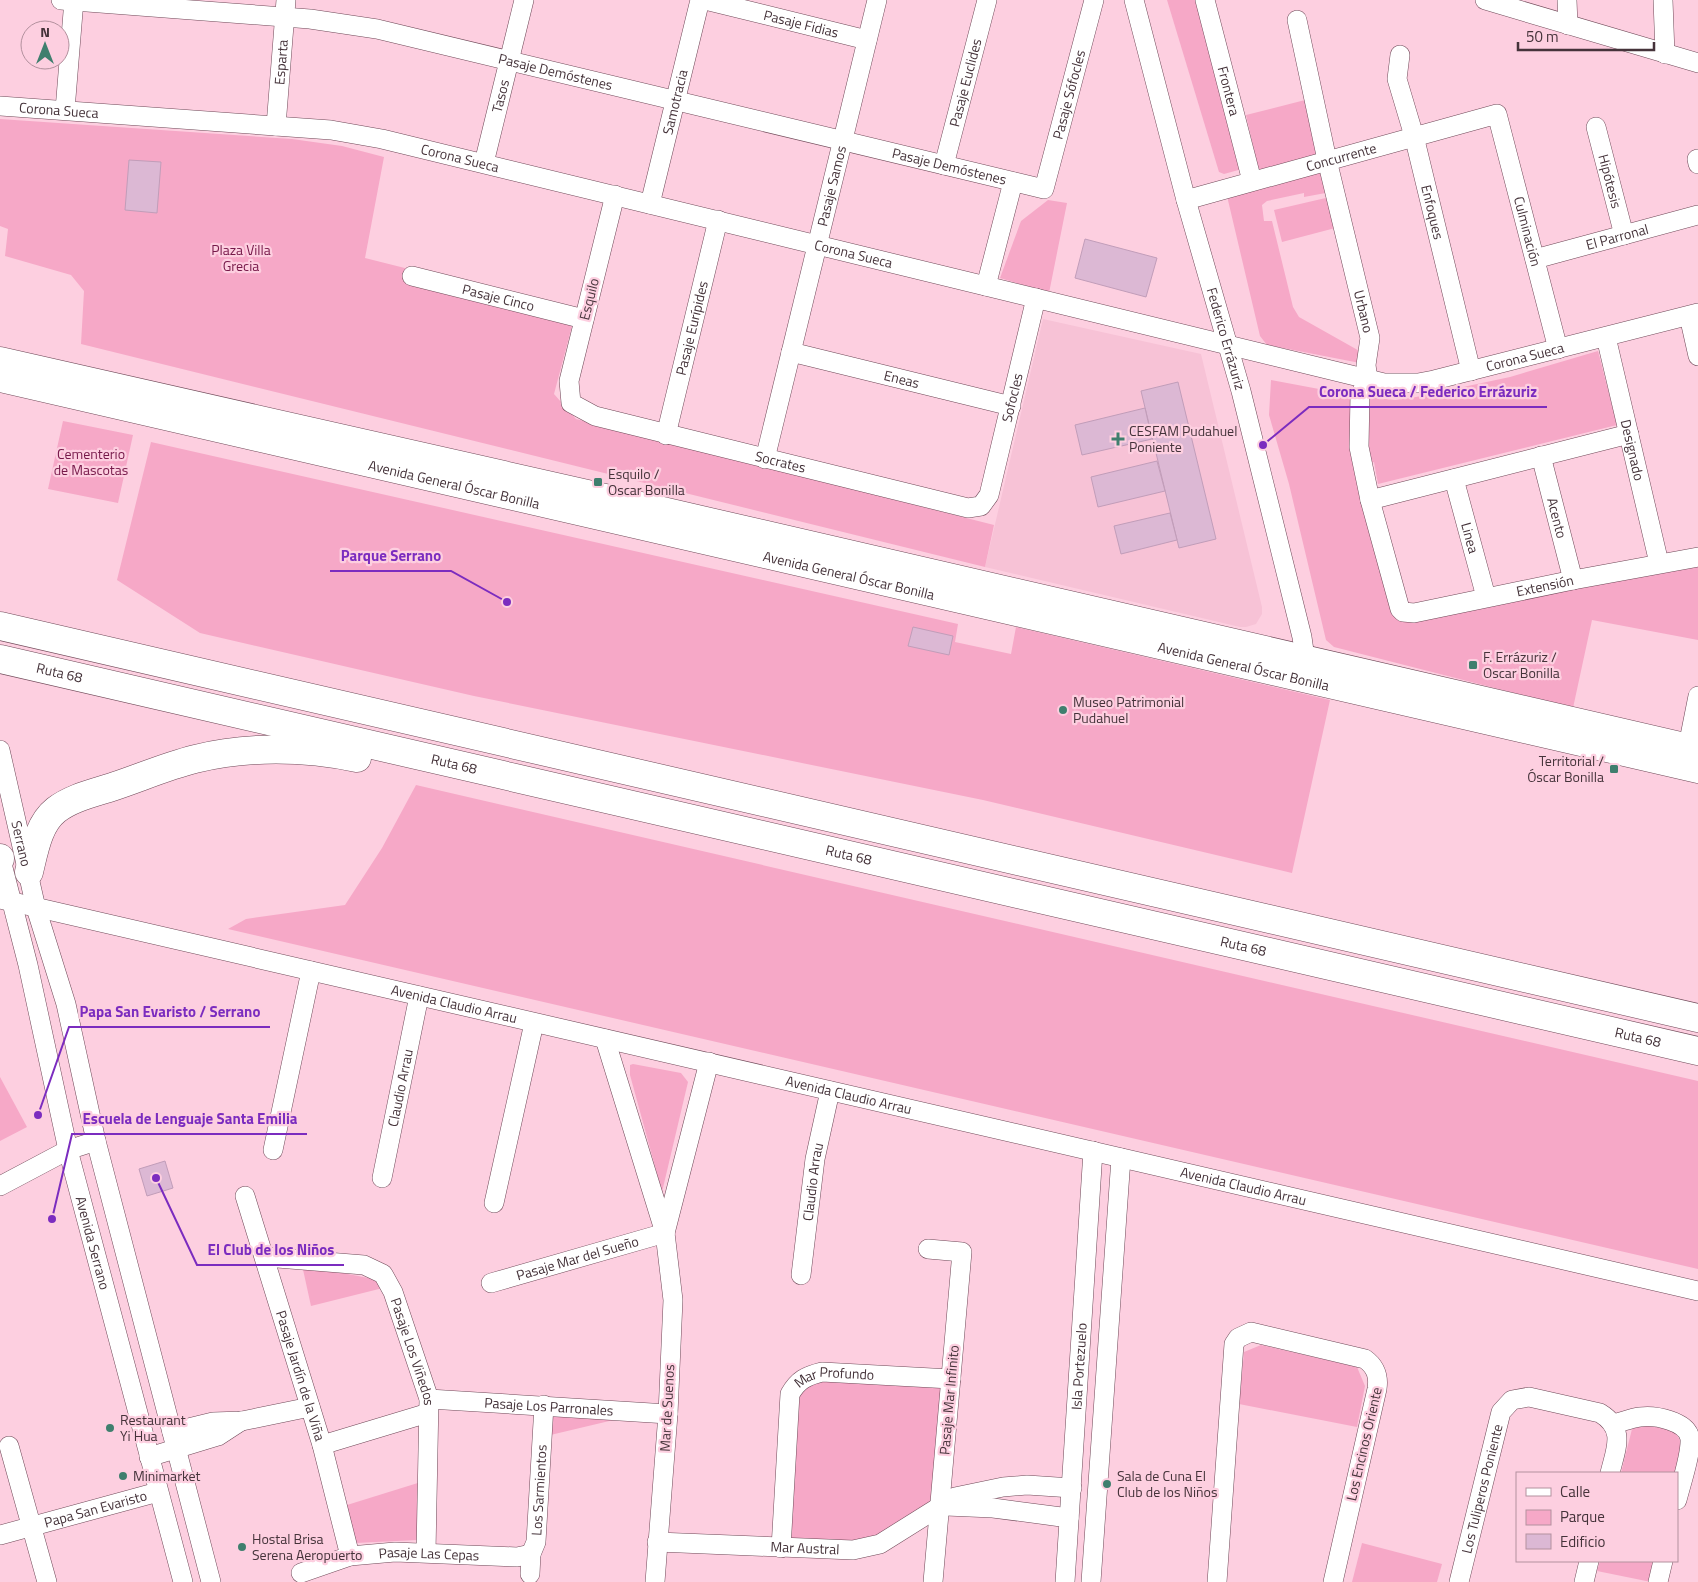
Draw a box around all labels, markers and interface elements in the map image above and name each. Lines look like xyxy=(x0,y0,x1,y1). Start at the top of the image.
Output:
street label: Pasaje Fidias xyxy=(762,4,841,43)
north arrow xyxy=(20,20,70,70)
scale bar xyxy=(1518,20,1654,52)
text: N xyxy=(40,21,50,42)
text: 50 m xyxy=(1526,25,1559,48)
street label: Pasaje Euclides xyxy=(943,36,987,129)
street label: Esparta xyxy=(268,39,293,86)
street label: Pasaje Demóstenes xyxy=(496,47,615,95)
street label: Pasaje Sófocles xyxy=(1047,47,1090,142)
street label: Frontera xyxy=(1213,64,1246,118)
street label: Samotracia xyxy=(656,67,693,137)
street label: Tasos xyxy=(486,77,514,115)
street label: Corona Sueca xyxy=(18,96,99,123)
street label: Concurrente xyxy=(1303,137,1379,176)
street label: Corona Sueca xyxy=(419,138,501,177)
street label: Pasaje Demóstenes xyxy=(890,142,1009,190)
street label: Pasaje Samos xyxy=(811,143,851,228)
street label: Hipótesis xyxy=(1593,152,1628,211)
street label: Enfoques xyxy=(1416,183,1450,242)
street label: Culminación xyxy=(1509,194,1547,269)
street label: El Parronal xyxy=(1583,218,1651,255)
street label: Corona Sueca xyxy=(812,234,895,273)
park label: Plaza Villa Grecia xyxy=(211,239,271,276)
street label: Esquilo xyxy=(573,276,604,322)
street label: Pasaje Cinco xyxy=(460,278,537,316)
street label: Pasaje Eurípides xyxy=(670,279,713,377)
street label: Federico Errázuriz xyxy=(1202,285,1251,392)
street label: Urbano xyxy=(1349,288,1379,335)
street label: Corona Sueca xyxy=(1483,336,1566,376)
street label: Eneas xyxy=(882,364,922,393)
street label: Sofocles xyxy=(996,371,1028,424)
callout: Corona Sueca / Federico Errázuriz xyxy=(1309,377,1547,407)
text: Corona Sueca / Federico Errázuriz xyxy=(1319,380,1537,403)
street label: Designado xyxy=(1616,417,1650,483)
place label: CESFAM Pudahuel Poniente xyxy=(1129,420,1237,457)
marker: CESFAM Pudahuel Poniente xyxy=(1111,432,1125,446)
park label: Cementerio de Mascotas xyxy=(54,443,128,480)
street label: Socrates xyxy=(753,445,808,478)
street label: Avenida General Óscar Bonilla xyxy=(366,454,542,514)
place label: Esquilo / Oscar Bonilla xyxy=(608,463,685,500)
marker: Esquilo / Oscar Bonilla xyxy=(592,476,604,488)
street label: Acento xyxy=(1542,495,1573,540)
street label: Linea xyxy=(1456,520,1485,556)
callout: Parque Serrano xyxy=(330,541,451,571)
text: Parque Serrano xyxy=(341,544,441,567)
street label: Avenida General Óscar Bonilla xyxy=(761,545,937,605)
street label: Extensión xyxy=(1514,569,1575,602)
street label: Avenida General Óscar Bonilla xyxy=(1156,636,1331,696)
place label: F. Errázuriz / Oscar Bonilla xyxy=(1483,646,1560,683)
street label: Ruta 68 xyxy=(34,657,85,688)
marker: F. Errázuriz / Oscar Bonilla xyxy=(1467,659,1479,671)
place label: Museo Patrimonial Pudahuel xyxy=(1073,691,1184,728)
marker: Museo Patrimonial Pudahuel xyxy=(1057,704,1069,716)
street label: Ruta 68 xyxy=(429,748,479,779)
place label: Territorial / Óscar Bonilla xyxy=(1527,750,1604,787)
marker: Territorial / Óscar Bonilla xyxy=(1608,763,1620,775)
street label: Serrano xyxy=(6,819,37,868)
street label: Ruta 68 xyxy=(824,839,874,870)
street label: Ruta 68 xyxy=(1218,930,1269,961)
street label: Avenida Claudio Arrau xyxy=(389,979,519,1028)
callout: Papa San Evaristo / Serrano xyxy=(69,997,270,1027)
text: Papa San Evaristo / Serrano xyxy=(80,1000,260,1023)
street label: Ruta 68 xyxy=(1613,1021,1663,1052)
street label: Claudio Arrau xyxy=(382,1047,418,1128)
street label: Avenida Claudio Arrau xyxy=(784,1070,914,1119)
callout: Escuela de Lenguaje Santa Emilia xyxy=(72,1104,307,1134)
text: Escuela de Lenguaje Santa Emilia xyxy=(83,1107,298,1130)
street label: Claudio Arrau xyxy=(797,1140,828,1222)
street label: Avenida Claudio Arrau xyxy=(1178,1161,1308,1210)
street label: Avenida Serrano xyxy=(71,1194,116,1292)
street label: Pasaje Mar del Sueño xyxy=(514,1230,641,1285)
callout: El Club de los Niños xyxy=(197,1235,344,1265)
text: El Club de los Niños xyxy=(208,1238,334,1261)
street label: Pasaje Los Viñedos xyxy=(386,1295,440,1406)
street label: Pasaje Jardín de la Viña xyxy=(271,1308,331,1443)
street label: Isla Portezuelo xyxy=(1065,1322,1092,1411)
street label: Pasaje Mar Infinito xyxy=(933,1344,964,1456)
street label: Mar Profundo xyxy=(789,1361,875,1392)
street label: Mar de Suenos xyxy=(654,1364,679,1452)
street label: Los Encinos Oriente xyxy=(1340,1385,1387,1503)
street label: Pasaje Los Parronales xyxy=(484,1391,614,1421)
place label: Restaurant Yi Hua xyxy=(120,1409,186,1446)
marker: Restaurant Yi Hua xyxy=(104,1422,116,1434)
street label: Los Tuliperos Poniente xyxy=(1455,1422,1508,1556)
street label: Los Sarmientos xyxy=(525,1444,552,1536)
place label: Minimarket xyxy=(133,1465,201,1486)
place label: Sala de Cuna El Club de los Niños xyxy=(1117,1465,1217,1502)
marker: Minimarket xyxy=(117,1470,129,1482)
legend xyxy=(1516,1472,1678,1562)
marker: Sala de Cuna El Club de los Niños xyxy=(1101,1478,1113,1490)
text: Calle xyxy=(1560,1480,1590,1503)
street label: Papa San Evaristo xyxy=(41,1484,149,1533)
text: Parque xyxy=(1560,1505,1605,1528)
place label: Hostal Brisa Serena Aeropuerto xyxy=(252,1528,363,1565)
text: Edificio xyxy=(1560,1530,1605,1553)
street label: Mar Austral xyxy=(770,1536,840,1559)
marker: Hostal Brisa Serena Aeropuerto xyxy=(236,1541,248,1553)
street label: Pasaje Las Cepas xyxy=(378,1541,480,1565)

